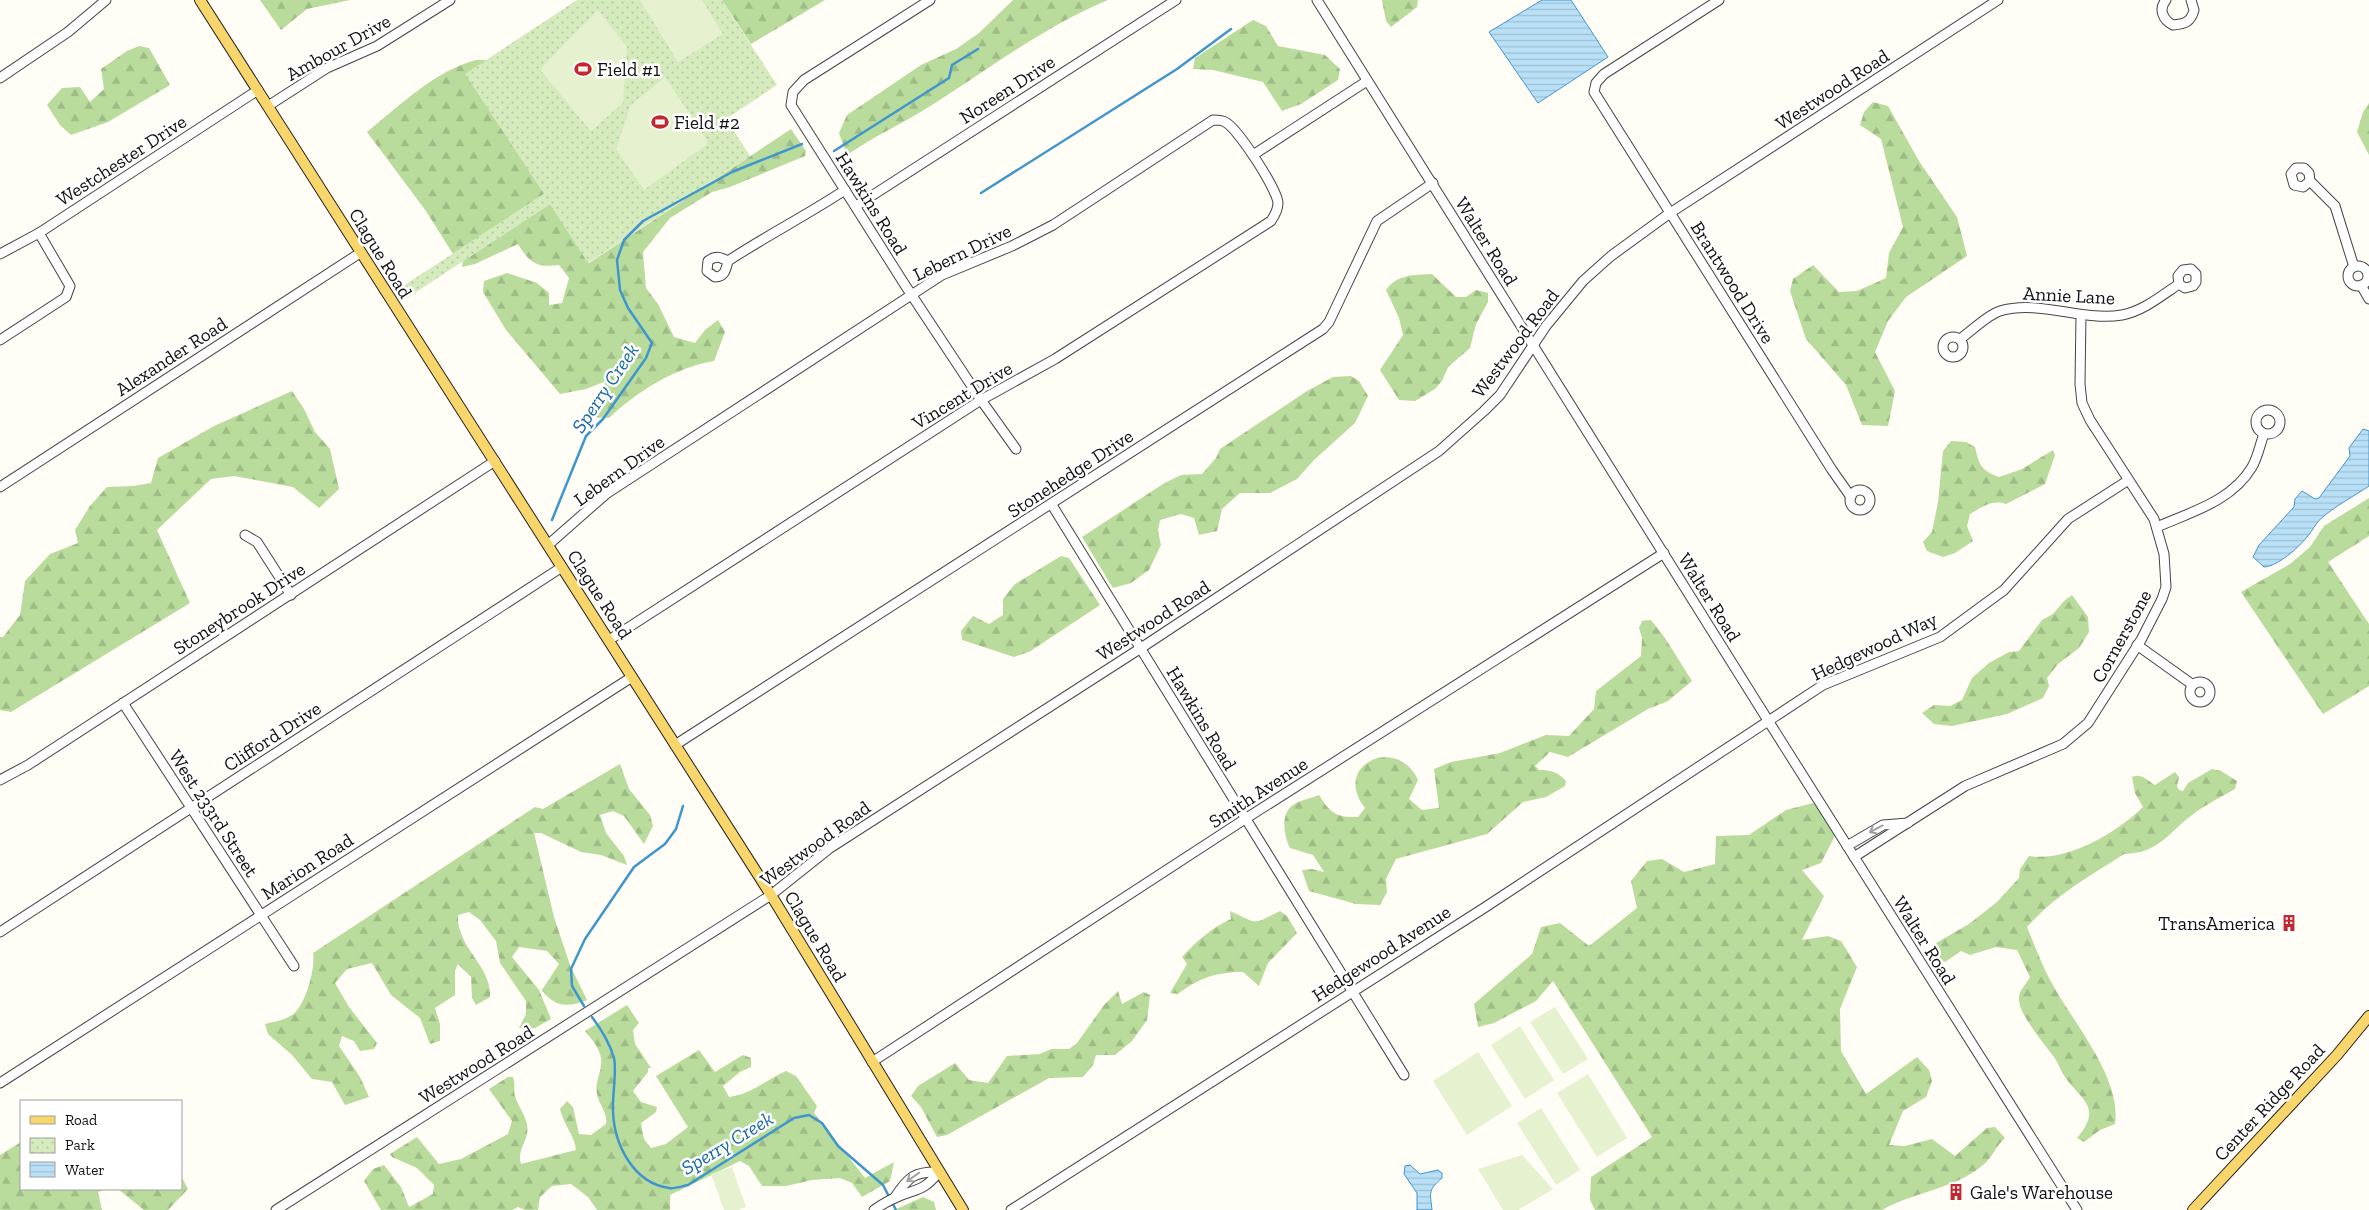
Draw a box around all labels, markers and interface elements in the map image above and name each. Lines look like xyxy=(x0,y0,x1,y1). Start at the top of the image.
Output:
street label: Ambour Drive xyxy=(282,9,395,86)
street label: Westwood Road xyxy=(1771,44,1894,135)
street label: Noreen Drive xyxy=(955,50,1059,129)
place label: Field #1 xyxy=(597,58,660,81)
sports icon: Field #1 xyxy=(573,59,593,79)
street label: Westchester Drive xyxy=(52,110,191,211)
place label: Field #2 xyxy=(674,111,740,134)
sports icon: Field #2 xyxy=(650,112,670,132)
street label: Hawkins Road xyxy=(831,148,913,259)
street label: Walter Road xyxy=(1450,193,1523,290)
street label: Clague Road xyxy=(344,204,418,303)
street label: Brantwood Drive xyxy=(1686,217,1779,348)
street label: Lebern Drive xyxy=(909,219,1015,286)
street label: Annie Lane xyxy=(2022,282,2116,309)
street label: Westwood Road xyxy=(1467,284,1564,402)
street label: Alexander Road xyxy=(111,312,232,401)
water label: Sperry Creek xyxy=(566,339,644,437)
street label: Vincent Drive xyxy=(907,356,1017,435)
street label: Stonehedge Drive xyxy=(1003,424,1137,523)
street label: Lebern Drive xyxy=(570,430,669,511)
street label: Clague Road xyxy=(562,545,637,644)
street label: Walter Road xyxy=(1673,549,1746,646)
street label: Stoneybrook Drive xyxy=(169,557,310,660)
street label: Westwood Road xyxy=(1092,575,1215,666)
street label: Cornerstone xyxy=(2086,586,2156,687)
street label: Hedgewood Way xyxy=(1808,607,1941,686)
street label: Hawkins Road xyxy=(1162,662,1242,775)
street label: Clifford Drive xyxy=(219,696,325,776)
street label: West 233rd Street xyxy=(164,746,263,881)
street label: Smith Avenue xyxy=(1205,752,1312,833)
street label: Westwood Road xyxy=(756,795,875,891)
one-way arrow xyxy=(1868,824,1883,834)
street label: Marion Road xyxy=(257,828,358,905)
street label: Clague Road xyxy=(780,887,852,986)
street label: Walter Road xyxy=(1888,892,1961,989)
street label: Hedgewood Avenue xyxy=(1308,900,1455,1007)
place label: TransAmerica xyxy=(2158,912,2275,935)
building icon: TransAmerica xyxy=(2279,913,2299,933)
street label: Westwood Road xyxy=(415,1020,538,1109)
street label: Center Ridge Road xyxy=(2209,1038,2330,1166)
legend xyxy=(20,1100,182,1190)
water label: Sperry Creek xyxy=(677,1106,777,1180)
text: Road xyxy=(65,1111,98,1129)
text: Park xyxy=(65,1136,95,1154)
text: Water xyxy=(65,1161,105,1179)
one-way arrow xyxy=(906,1172,920,1182)
place label: Gale's Warehouse xyxy=(1970,1181,2113,1204)
building icon: Gale's Warehouse xyxy=(1946,1182,1966,1202)

